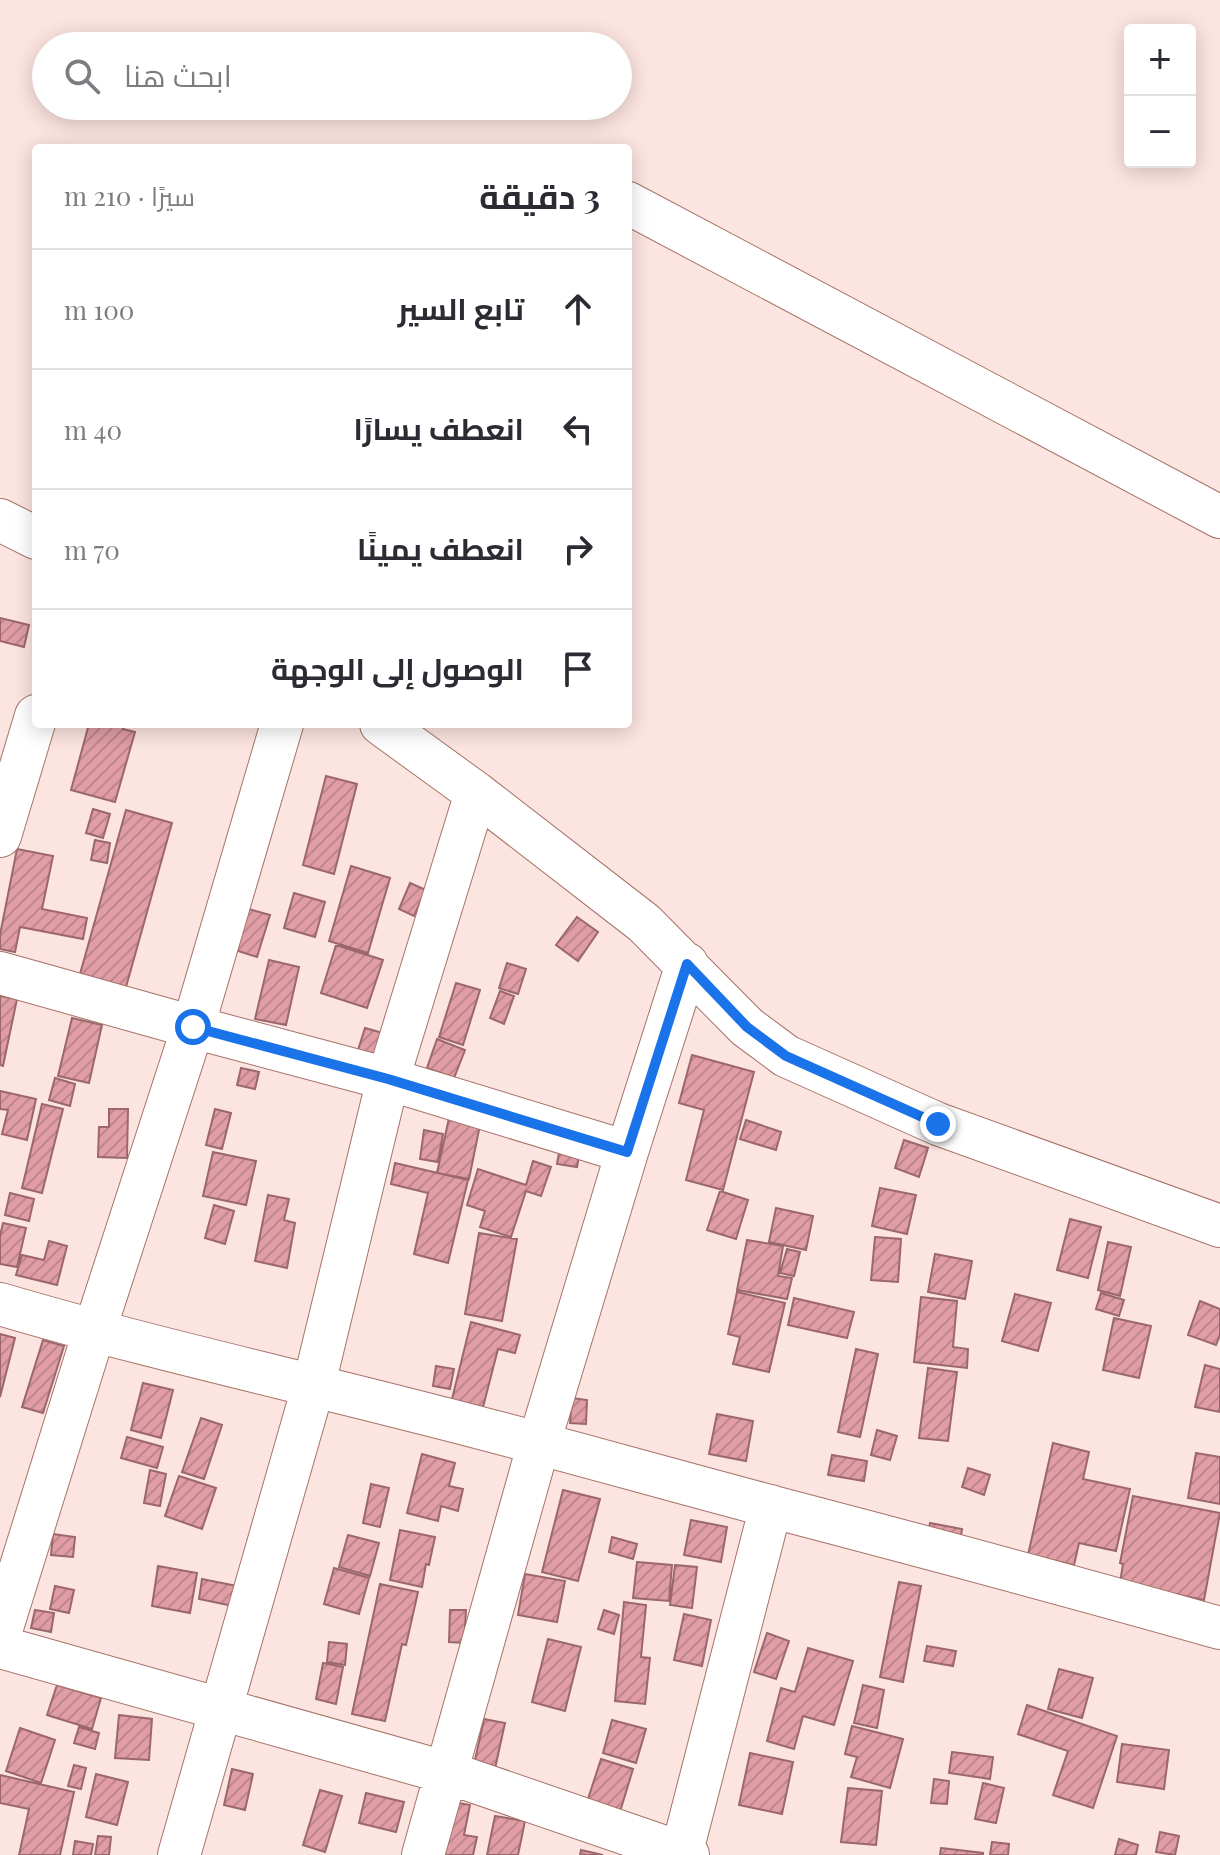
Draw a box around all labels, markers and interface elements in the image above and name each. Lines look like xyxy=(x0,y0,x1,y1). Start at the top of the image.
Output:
map controls xyxy=(1124,24,1196,168)
button: + xyxy=(1124,24,1196,96)
search box xyxy=(32,32,632,120)
icon: search xyxy=(60,54,104,98)
text: ابحث هنا xyxy=(124,55,232,95)
button: − xyxy=(1124,96,1196,168)
text: 3 دقيقة xyxy=(479,172,600,218)
text: سيرًا · 210 m xyxy=(64,178,195,213)
icon: ahead xyxy=(556,287,600,331)
text: تابع السير xyxy=(398,288,524,328)
text: 100 m xyxy=(64,292,134,327)
icon: left xyxy=(556,407,600,451)
text: انعطف يسارًا xyxy=(353,408,524,448)
text: 40 m xyxy=(64,412,122,447)
icon: right xyxy=(556,527,600,571)
text: انعطف يمينًا xyxy=(357,528,524,568)
text: 70 m xyxy=(64,532,120,567)
icon: arrive xyxy=(556,647,600,691)
text: الوصول إلى الوجهة xyxy=(271,648,524,688)
route start xyxy=(175,1009,211,1045)
route end xyxy=(920,1106,956,1142)

